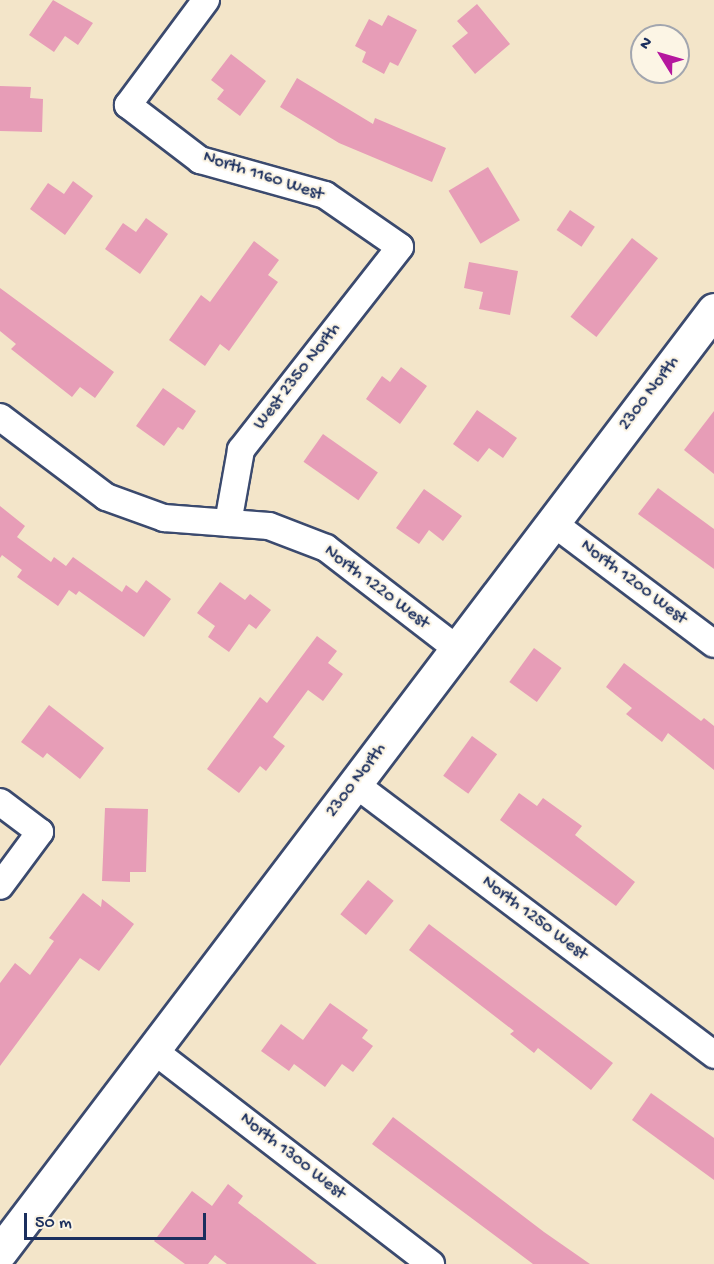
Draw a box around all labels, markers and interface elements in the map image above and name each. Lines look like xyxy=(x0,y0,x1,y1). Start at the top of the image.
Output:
north arrow xyxy=(630,24,690,84)
text: N xyxy=(636,34,658,54)
street label: North 1160 West xyxy=(200,147,326,207)
street label: West 2350 North xyxy=(250,319,346,435)
street label: 2300 North xyxy=(615,353,685,435)
street label: North 1200 West xyxy=(575,536,691,630)
street label: North 1220 West xyxy=(319,541,433,635)
street label: 2300 North xyxy=(322,740,392,822)
street label: North 1250 West xyxy=(477,872,591,966)
street label: North 1300 West xyxy=(235,1109,349,1205)
scale bar xyxy=(27,1201,208,1239)
text: 50 m xyxy=(35,1213,72,1234)

